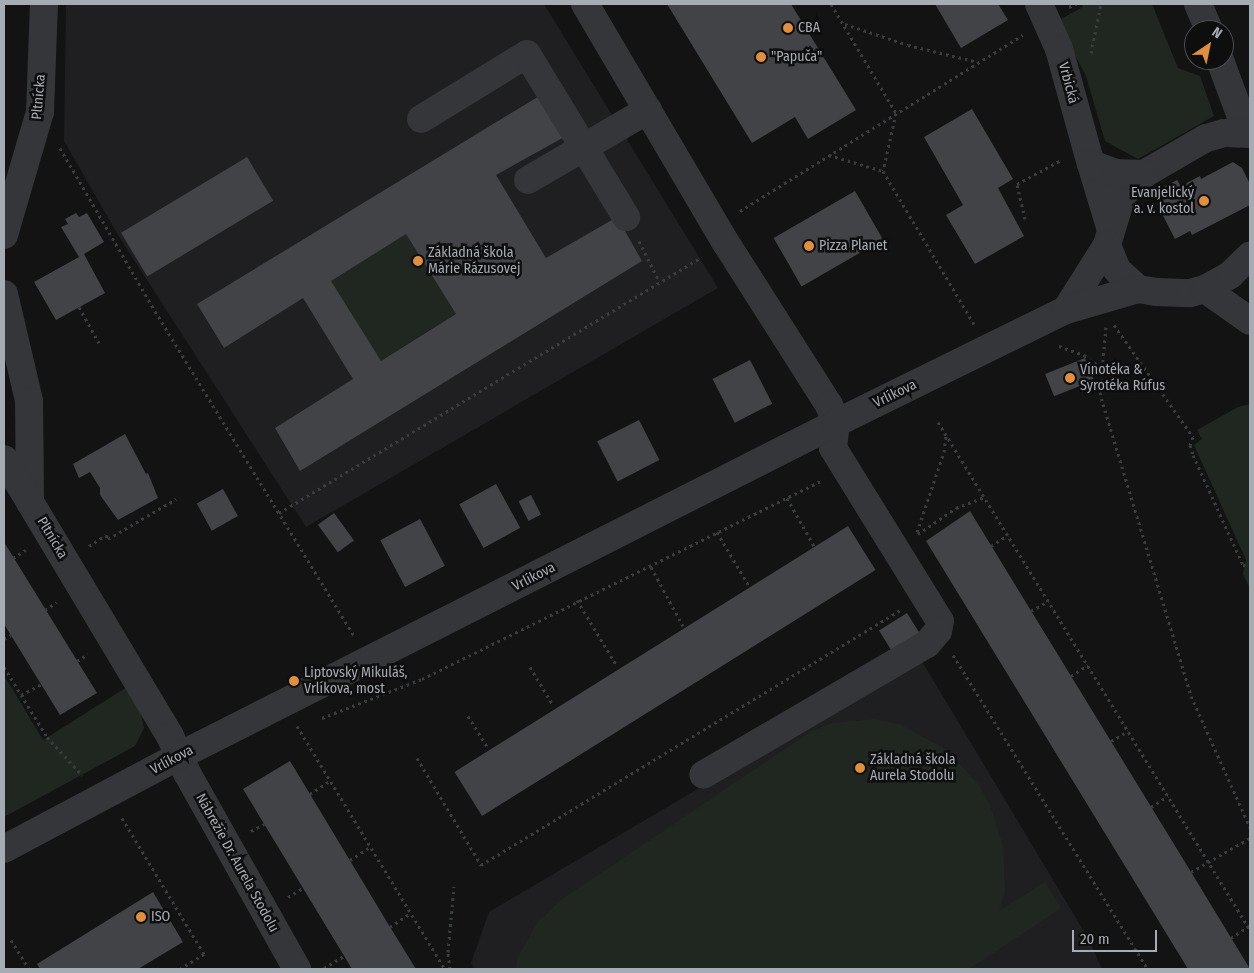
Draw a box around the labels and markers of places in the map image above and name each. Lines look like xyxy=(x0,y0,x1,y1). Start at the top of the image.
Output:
place label: CBA xyxy=(798,20,820,36)
marker: CBA xyxy=(782,22,794,34)
place label: "Papuča" xyxy=(771,49,822,65)
marker: "Papuča" xyxy=(755,51,767,63)
place label: Evanjelický a. v. kostol xyxy=(1131,185,1194,218)
marker: Evanjelický a. v. kostol xyxy=(1198,195,1210,207)
place label: Pizza Planet xyxy=(819,238,887,254)
marker: Pizza Planet xyxy=(803,240,815,252)
place label: Základná škola Márie Rázusovej xyxy=(428,245,520,278)
marker: Základná škola Márie Rázusovej xyxy=(412,255,424,267)
place label: Vínotéka & Syrotéka Rúfus xyxy=(1080,362,1165,394)
marker: Vínotéka & Syrotéka Rúfus xyxy=(1064,372,1076,384)
place label: Liptovský Mikuláš, Vrlíkova, most xyxy=(304,665,408,698)
marker: Liptovský Mikuláš, Vrlíkova, most xyxy=(288,675,300,687)
place label: Základná škola Aurela Stodolu xyxy=(870,752,956,784)
marker: Základná škola Aurela Stodolu xyxy=(854,762,866,774)
place label: ISO xyxy=(151,909,170,925)
marker: ISO xyxy=(135,911,147,923)

